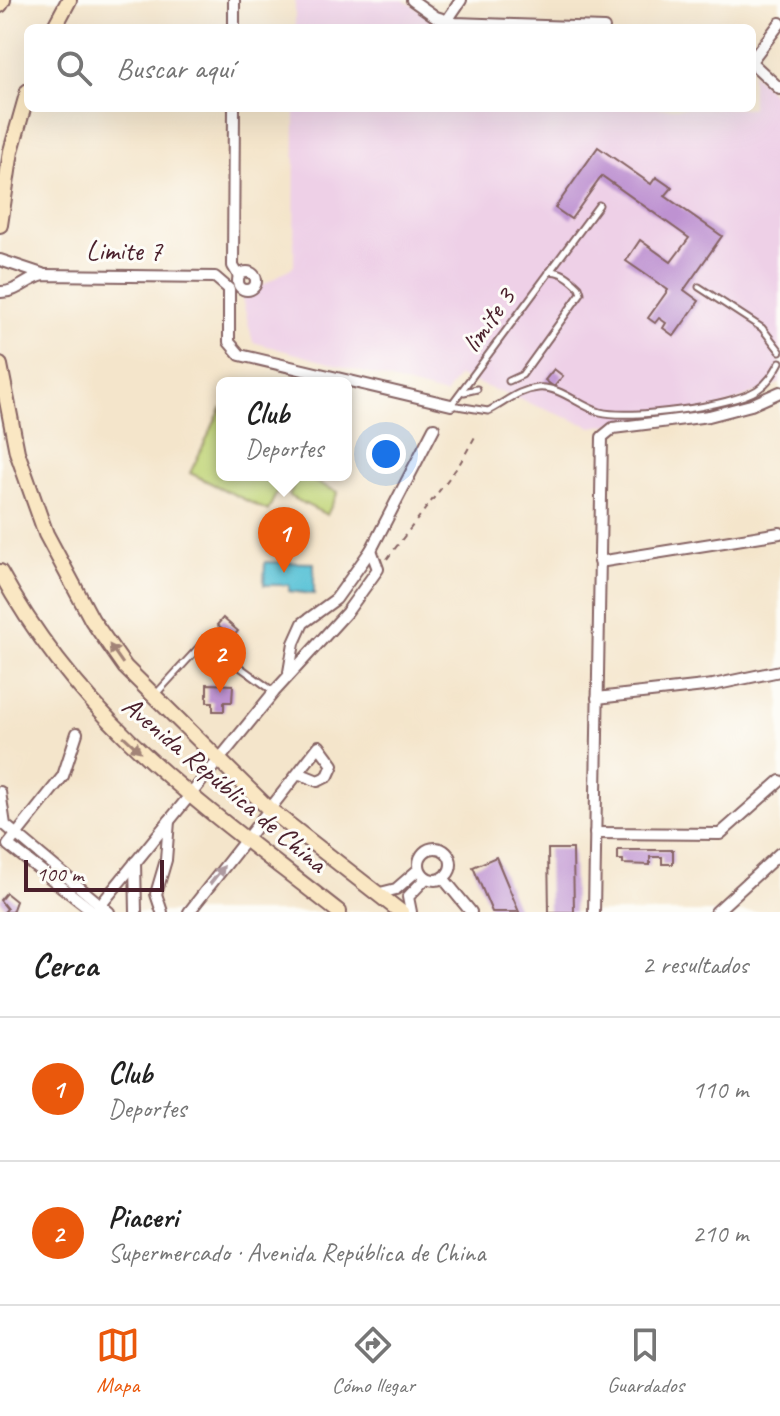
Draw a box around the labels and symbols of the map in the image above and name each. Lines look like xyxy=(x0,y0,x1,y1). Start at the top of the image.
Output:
street label: Limite 7 xyxy=(86,233,163,268)
street label: limite 3 xyxy=(454,279,524,359)
your location xyxy=(366,434,406,474)
pin: 1 xyxy=(258,507,310,573)
pin: 2 xyxy=(194,627,246,693)
one-way arrow xyxy=(109,643,124,664)
street label: Avenida República de China xyxy=(115,688,336,881)
one-way arrow xyxy=(122,735,141,753)
scale bar xyxy=(24,856,164,892)
one-way arrow xyxy=(209,865,225,885)

